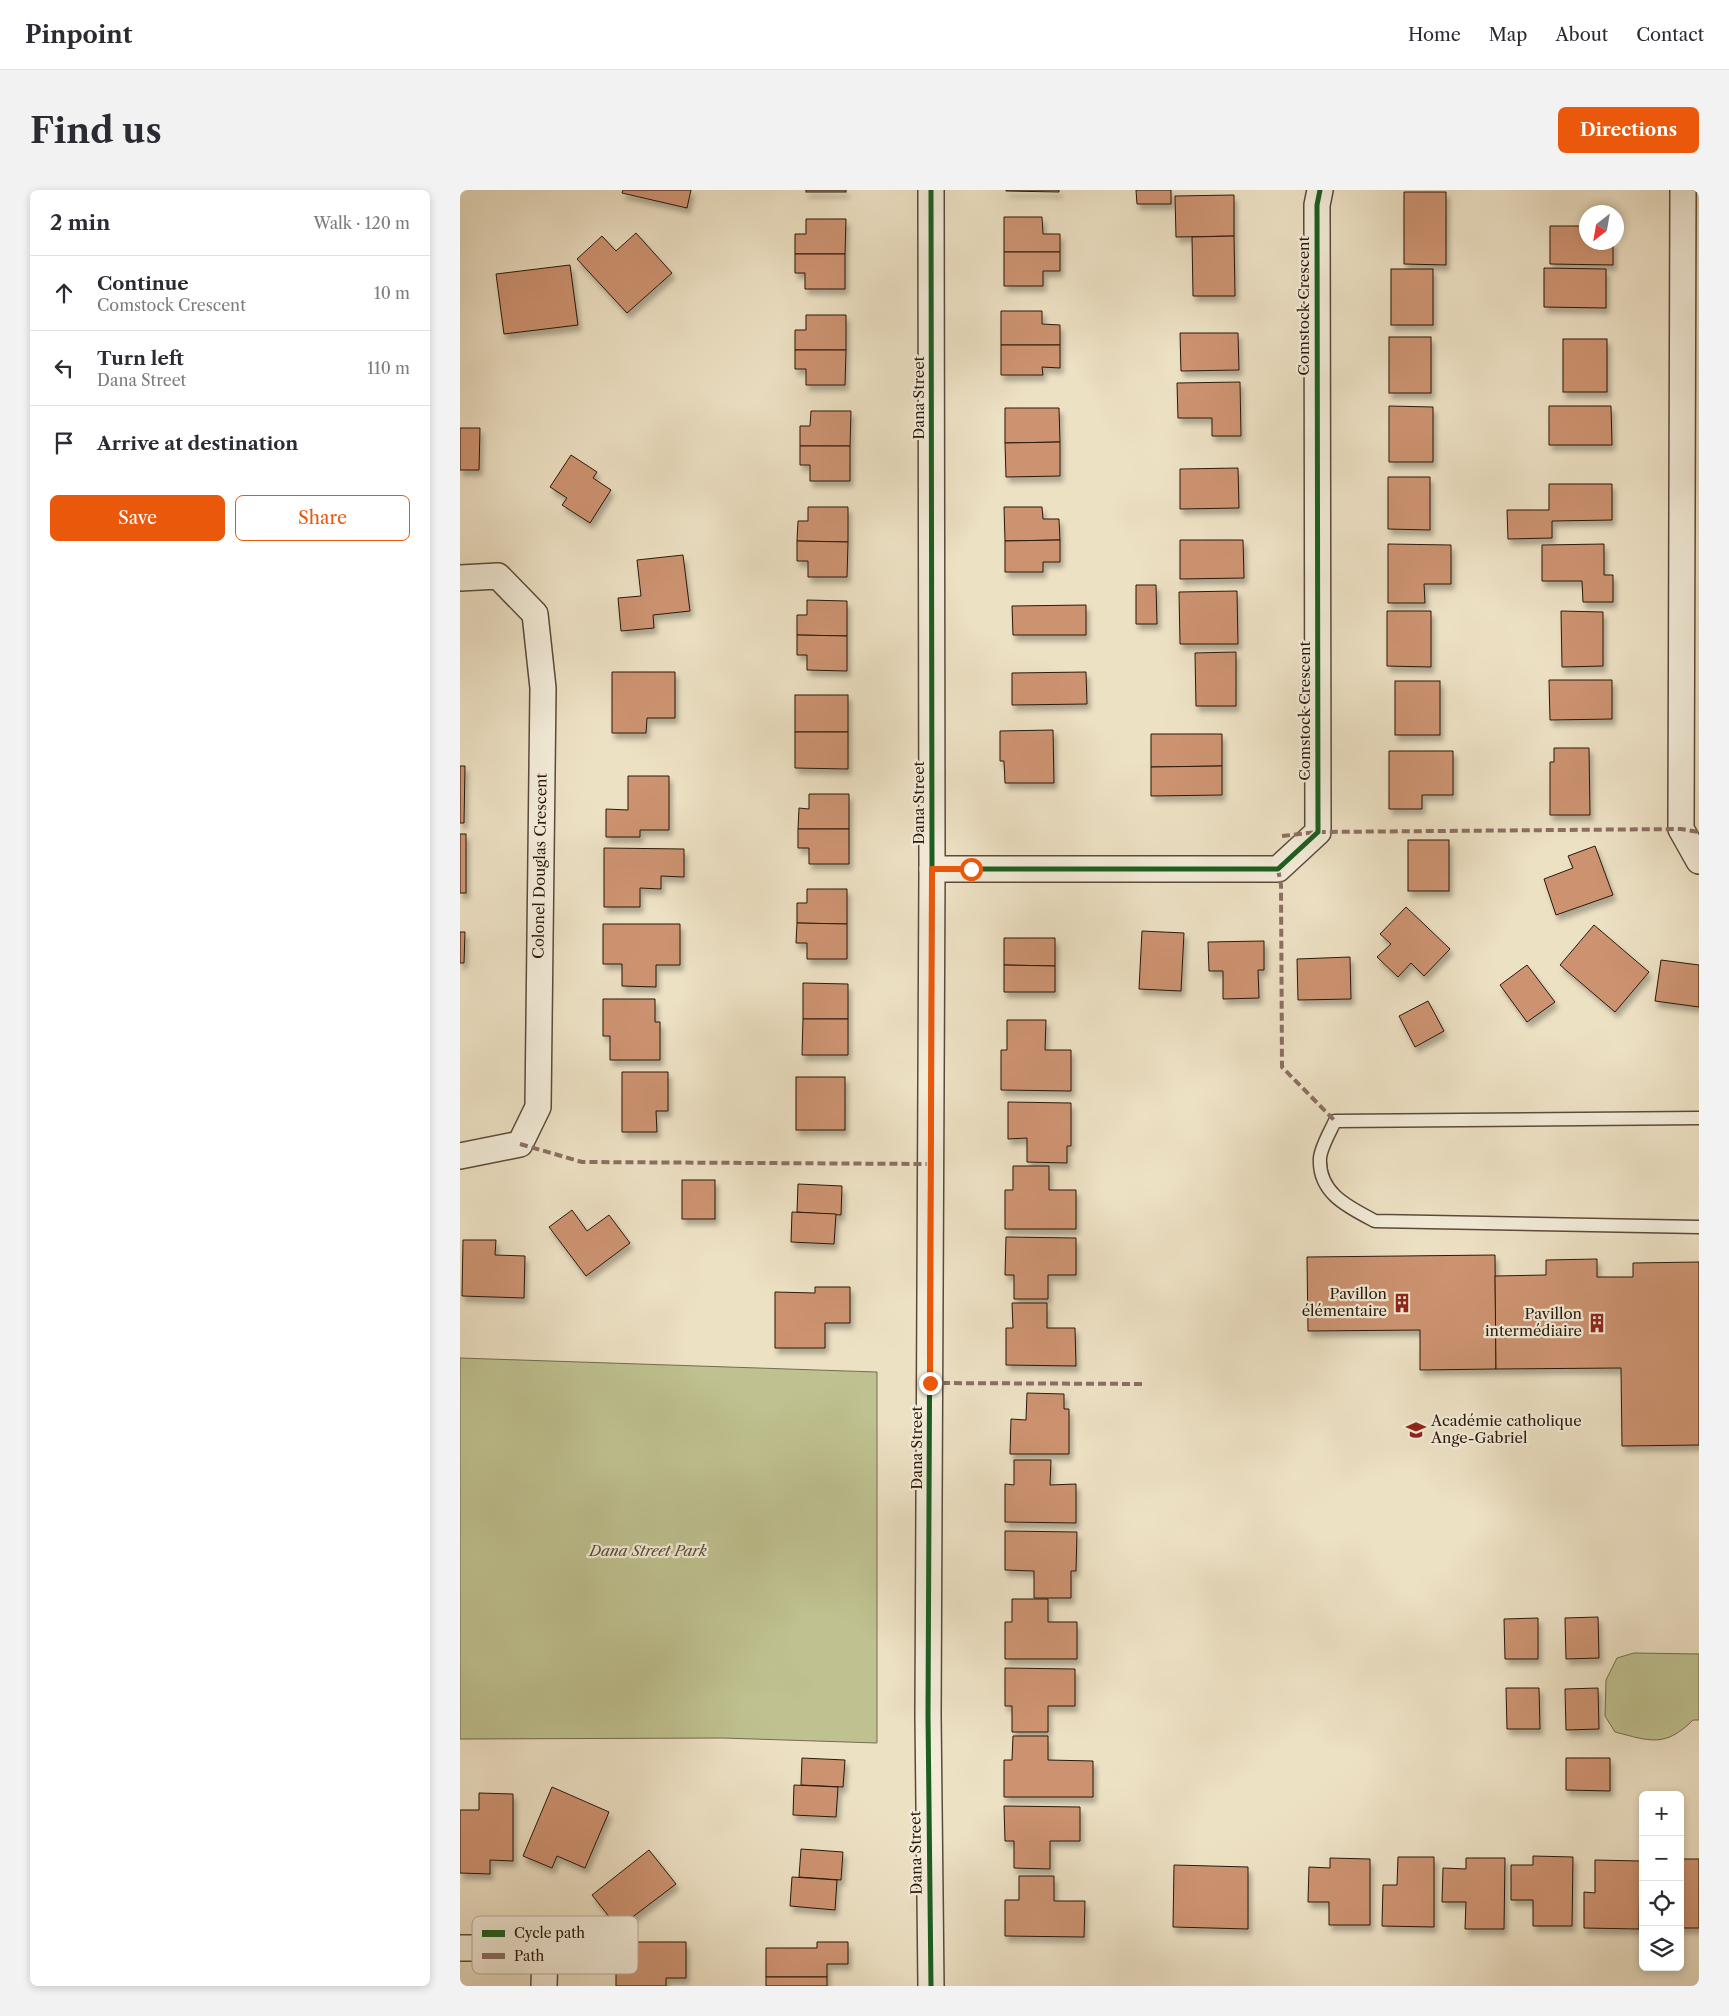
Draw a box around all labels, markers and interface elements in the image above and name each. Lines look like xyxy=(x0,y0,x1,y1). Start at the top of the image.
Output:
text: Pinpoint xyxy=(25,20,132,49)
text: Home xyxy=(1408,24,1461,46)
text: Map xyxy=(1489,24,1527,46)
text: About xyxy=(1555,24,1608,46)
text: Contact xyxy=(1636,24,1704,46)
button: Directions xyxy=(1558,107,1699,153)
text: Find us xyxy=(30,109,162,152)
north arrow xyxy=(1579,205,1624,250)
text: 2 min xyxy=(50,210,110,235)
text: Walk · 120 m xyxy=(314,213,410,233)
street label: Comstock Crescent xyxy=(1294,236,1313,376)
text: Continue xyxy=(97,272,189,295)
icon: ahead xyxy=(50,279,78,307)
text: 10 m xyxy=(374,283,410,303)
text: Comstock Crescent xyxy=(97,295,246,315)
text: Turn left xyxy=(97,347,184,370)
icon: left xyxy=(50,354,78,382)
street label: Dana Street xyxy=(909,355,928,440)
text: 110 m xyxy=(367,358,410,378)
text: Dana Street xyxy=(97,370,186,390)
icon: arrive xyxy=(50,429,78,457)
text: Arrive at destination xyxy=(97,432,298,455)
button: Save xyxy=(50,495,225,541)
button: Share xyxy=(235,495,410,541)
street label: Comstock Crescent xyxy=(1295,641,1314,781)
street label: Dana Street xyxy=(909,760,928,845)
street label: Colonel Douglas Crescent xyxy=(528,772,551,959)
route start xyxy=(960,858,983,881)
place label: Pavillon élémentaire xyxy=(1302,1284,1388,1320)
building icon: Pavillon élémentaire xyxy=(1391,1292,1413,1314)
place label: Pavillon intermédiaire xyxy=(1485,1304,1583,1340)
building icon: Pavillon intermédiaire xyxy=(1586,1312,1608,1334)
route end xyxy=(919,1372,942,1395)
street label: Dana Street xyxy=(907,1405,926,1490)
place label: Académie catholique Ange-Gabriel xyxy=(1430,1411,1582,1447)
school or university icon: Académie catholique Ange-Gabriel xyxy=(1405,1419,1427,1441)
park label: Dana Street Park xyxy=(588,1541,707,1560)
map controls xyxy=(1639,1791,1684,1971)
button: + xyxy=(1639,1791,1684,1836)
street label: Dana Street xyxy=(905,1810,926,1895)
button: − xyxy=(1639,1836,1684,1881)
button: locate xyxy=(1639,1881,1684,1926)
legend xyxy=(472,1916,638,1974)
text: Cycle path xyxy=(514,1924,585,1942)
button: layers xyxy=(1639,1926,1684,1971)
text: Path xyxy=(514,1947,544,1965)

